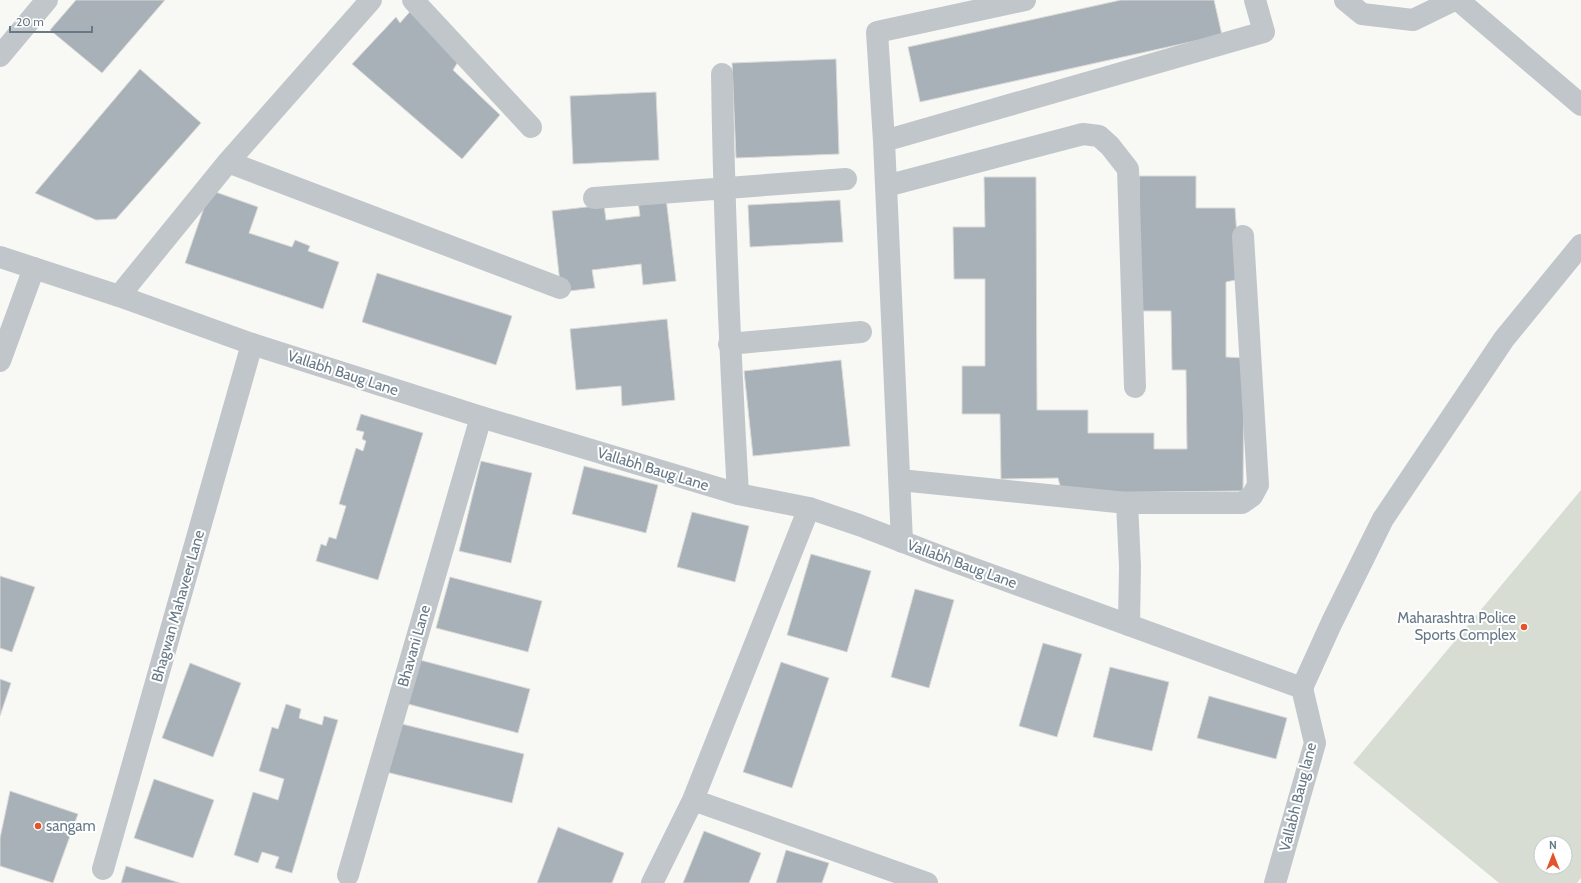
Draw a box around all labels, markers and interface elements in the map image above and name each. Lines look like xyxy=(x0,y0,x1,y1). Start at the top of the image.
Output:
scale bar xyxy=(10,8,92,34)
text: 20 m xyxy=(16,14,44,29)
street label: Vallabh Baug Lane xyxy=(285,347,401,400)
street label: Vallabh Baug Lane xyxy=(595,444,711,495)
street label: Bhagwan Mahaveer Lane xyxy=(148,528,208,684)
street label: Vallabh Baug Lane xyxy=(905,536,1020,592)
street label: Bhavani Lane xyxy=(394,603,434,689)
place label: Maharashtra Police Sports Complex xyxy=(1397,609,1516,644)
marker: Maharashtra Police Sports Complex xyxy=(1519,622,1529,632)
street label: Vallabh Baug lane xyxy=(1276,740,1320,853)
place label: sangam xyxy=(46,817,96,835)
marker: sangam xyxy=(33,821,43,831)
north arrow xyxy=(1533,835,1573,875)
text: N xyxy=(1549,838,1557,852)

